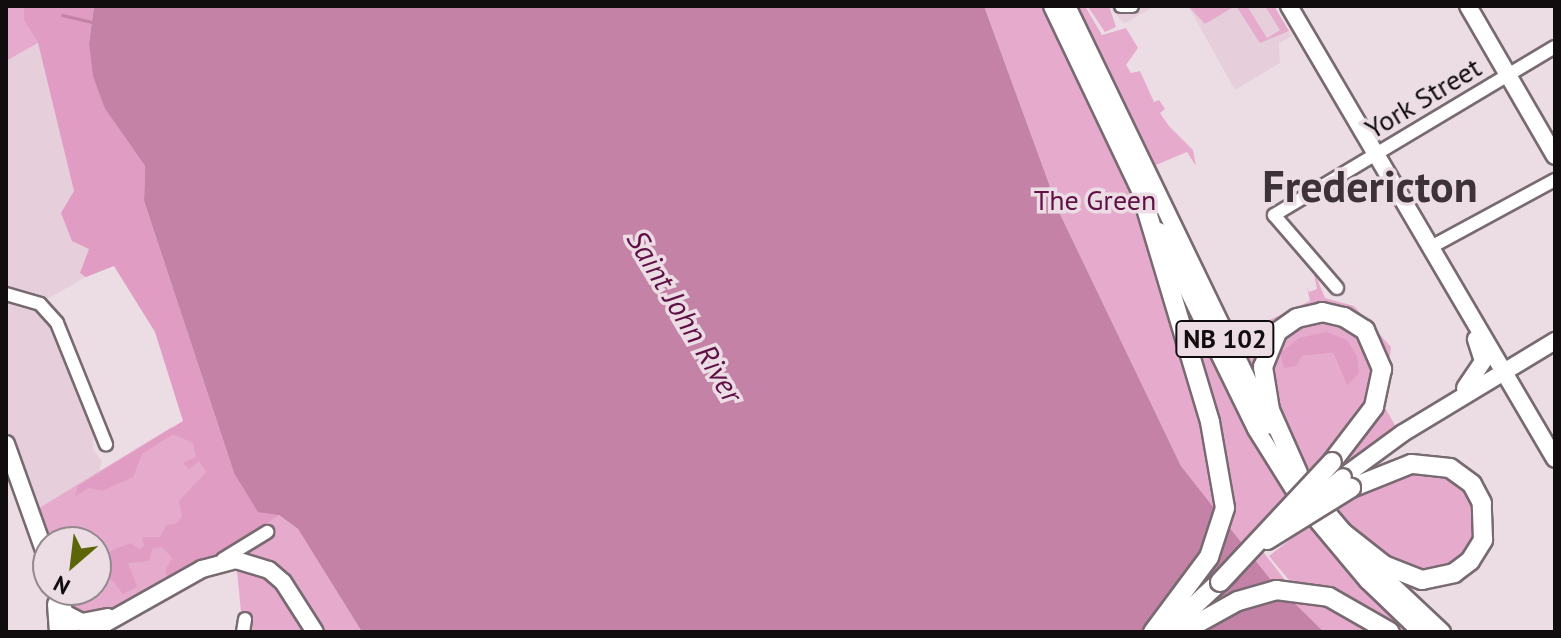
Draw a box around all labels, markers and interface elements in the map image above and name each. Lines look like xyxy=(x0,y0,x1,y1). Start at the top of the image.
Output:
street label: York Street xyxy=(1359,50,1487,146)
district label: Fredericton xyxy=(1262,160,1478,212)
park label: The Green xyxy=(1034,183,1156,217)
water label: Saint John River xyxy=(620,223,750,409)
road number: NB 102 xyxy=(1175,317,1275,361)
north arrow xyxy=(32,526,112,606)
text: N xyxy=(49,570,75,601)

